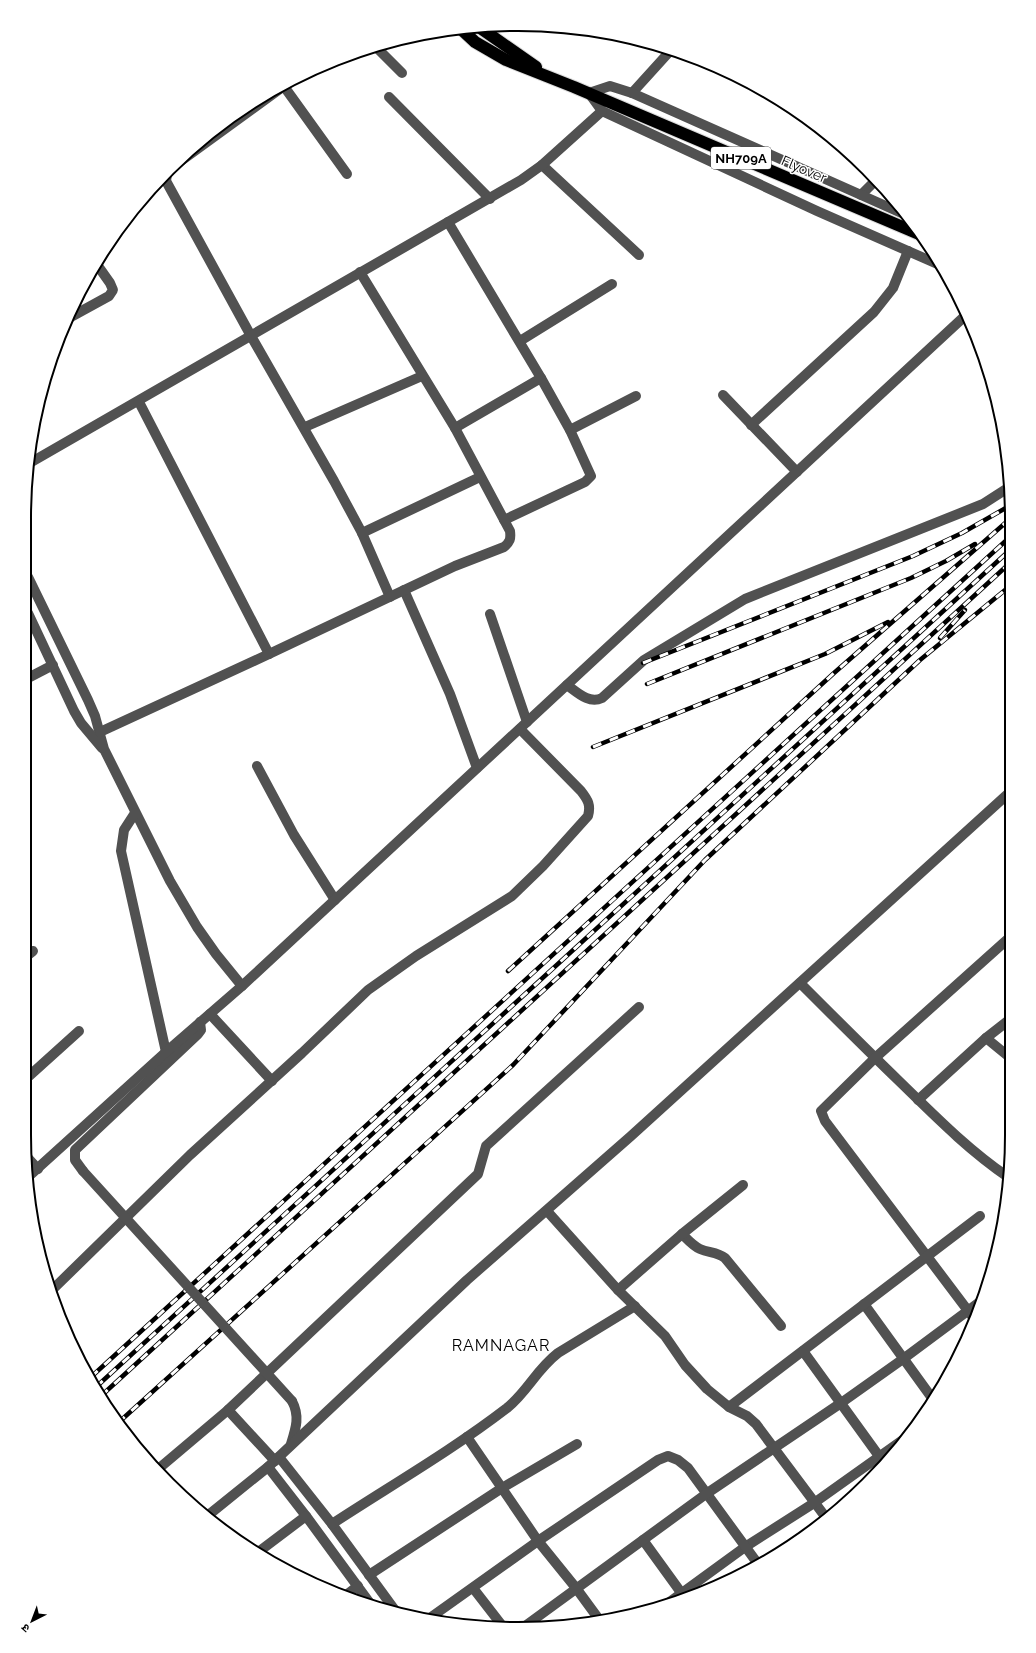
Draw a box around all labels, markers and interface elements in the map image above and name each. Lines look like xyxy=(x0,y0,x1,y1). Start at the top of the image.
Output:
road number: NH709A xyxy=(711,147,771,169)
street label: Flyover xyxy=(779,152,829,186)
district label: RAMNAGAR xyxy=(452,1336,550,1355)
north arrow xyxy=(12,1601,52,1641)
text: उ xyxy=(18,1621,32,1635)

